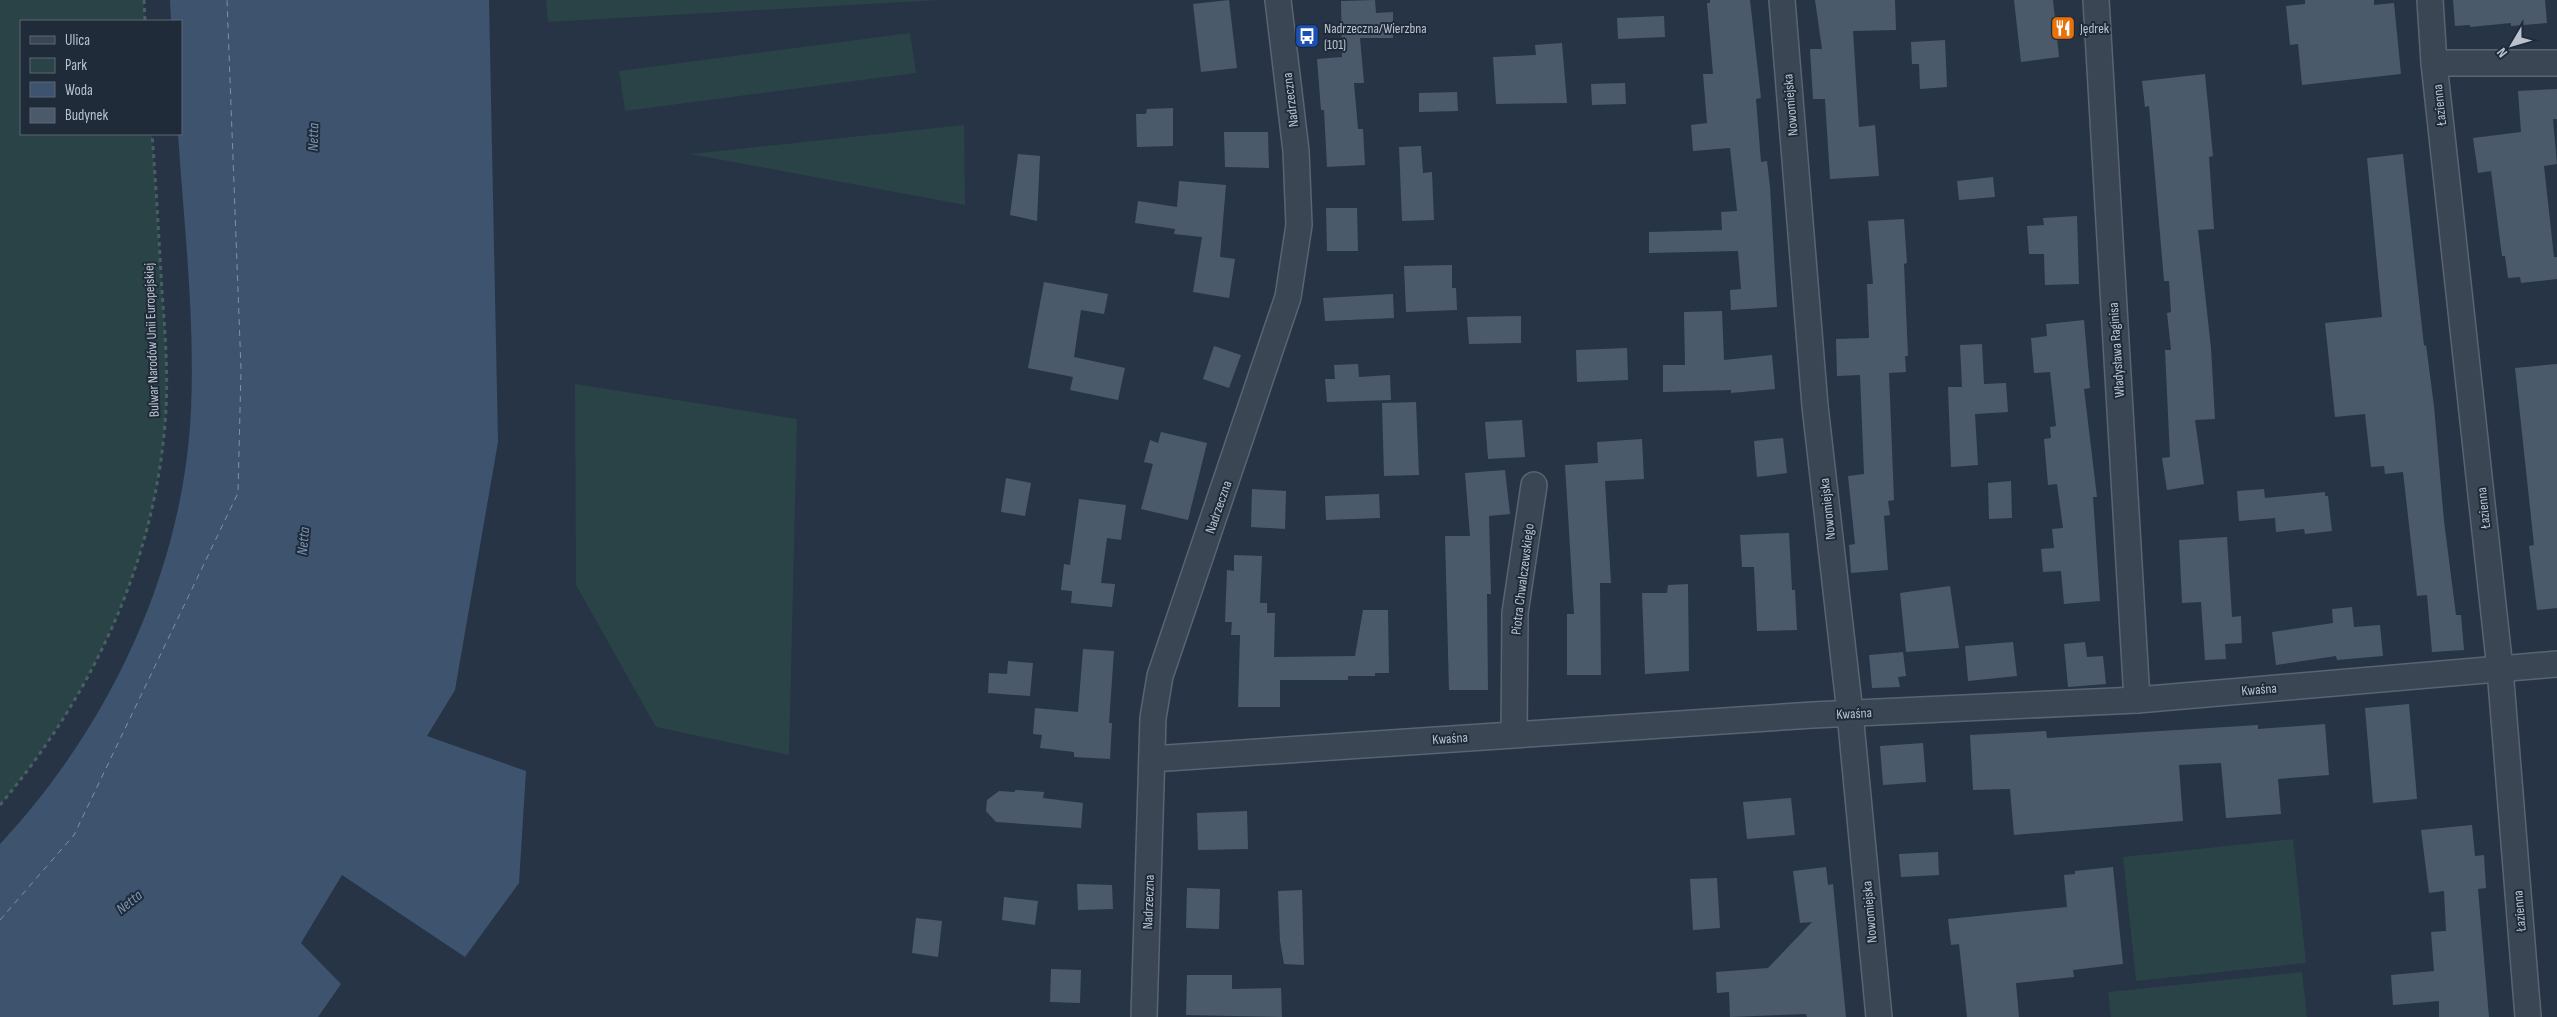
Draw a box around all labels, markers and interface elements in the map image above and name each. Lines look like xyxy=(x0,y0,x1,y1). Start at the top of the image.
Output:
restaurant icon: Jędrek xyxy=(2050,15,2076,41)
legend xyxy=(20,20,182,135)
place label: Nadrzeczna/Wierzbna (101) xyxy=(1324,20,1427,53)
place label: Jędrek xyxy=(2079,20,2110,37)
north arrow xyxy=(2487,20,2537,70)
bus stop icon: Nadrzeczna/Wierzbna (101) xyxy=(1294,23,1320,49)
text: Ulica xyxy=(65,31,90,50)
text: N xyxy=(2493,45,2511,61)
text: Park xyxy=(65,56,87,75)
street label: Nadrzeczna xyxy=(1279,72,1302,128)
street label: Nowomiejska xyxy=(1779,73,1802,137)
text: Woda xyxy=(65,81,93,100)
street label: Łazienna xyxy=(2429,84,2450,127)
text: Budynek xyxy=(65,106,108,125)
water label: Netta xyxy=(304,123,323,151)
street label: Bulwar Narodów Unii Europejskiej xyxy=(140,263,163,417)
street label: Władysława Raginisa xyxy=(2105,302,2128,398)
street label: Nowomiejska xyxy=(1816,477,1839,541)
street label: Nadrzeczna xyxy=(1202,478,1235,536)
street label: Łazienna xyxy=(2473,487,2494,530)
street label: Piotra Chwalczewskiego xyxy=(1507,522,1538,636)
water label: Netta xyxy=(293,526,314,556)
street label: Kwaśna xyxy=(2241,679,2278,700)
street label: Kwaśna xyxy=(1836,704,1872,723)
street label: Kwaśna xyxy=(1432,729,1468,748)
street label: Nadrzeczna xyxy=(1139,874,1158,930)
street label: Nowomiejska xyxy=(1858,880,1881,944)
water label: Netta xyxy=(112,886,146,919)
street label: Łazienna xyxy=(2509,890,2530,933)

